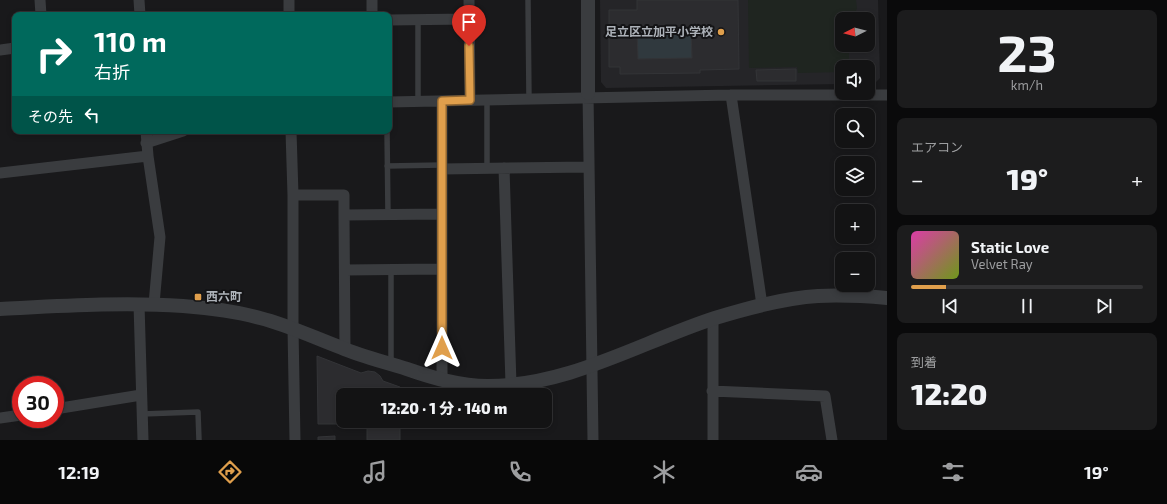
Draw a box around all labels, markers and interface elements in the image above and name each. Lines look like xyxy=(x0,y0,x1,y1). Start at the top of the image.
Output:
pin xyxy=(452,5,486,46)
icon: arrive xyxy=(458,11,480,33)
north arrow xyxy=(835,12,875,52)
map controls xyxy=(835,12,875,292)
text: 23 xyxy=(997,20,1057,82)
text: 110 m xyxy=(94,24,167,58)
place label: 足立区立加平小学校 xyxy=(605,24,713,38)
marker: 足立区立加平小学校 xyxy=(716,27,726,37)
icon: right xyxy=(28,28,80,80)
button: sound xyxy=(835,60,875,100)
text: 右折 xyxy=(94,61,130,83)
text: km/h xyxy=(1011,77,1043,93)
icon: left xyxy=(81,104,103,126)
text: その先 xyxy=(28,107,73,125)
button: search xyxy=(835,108,875,148)
text: エアコン xyxy=(911,139,963,155)
button: layers xyxy=(835,156,875,196)
text: 19° xyxy=(1007,160,1048,196)
text: − xyxy=(911,166,924,192)
text: + xyxy=(1131,166,1143,192)
button: + xyxy=(835,204,875,244)
text: Static Love xyxy=(971,238,1049,256)
button: − xyxy=(835,252,875,292)
text: Velvet Ray xyxy=(971,256,1033,272)
place label: 西六町 xyxy=(206,289,242,303)
marker: 西六町 xyxy=(193,292,203,302)
icon: previous xyxy=(939,295,961,317)
icon: pause xyxy=(1016,295,1038,317)
icon: next xyxy=(1093,295,1115,317)
position arrow xyxy=(421,327,463,369)
text: 到着 xyxy=(911,354,937,370)
text: 12:20 xyxy=(911,375,987,411)
speed limit sign: 30 xyxy=(12,376,64,428)
text: 12:20 · 1 分 · 140 m xyxy=(381,399,507,417)
icon: directions xyxy=(216,458,244,486)
icon: music xyxy=(361,458,389,486)
icon: phone xyxy=(506,458,534,486)
icon: climate xyxy=(650,458,678,486)
icon: car xyxy=(795,458,823,486)
icon: filters xyxy=(939,458,967,486)
text: 12:19 xyxy=(58,461,100,483)
text: 19° xyxy=(1084,461,1109,483)

